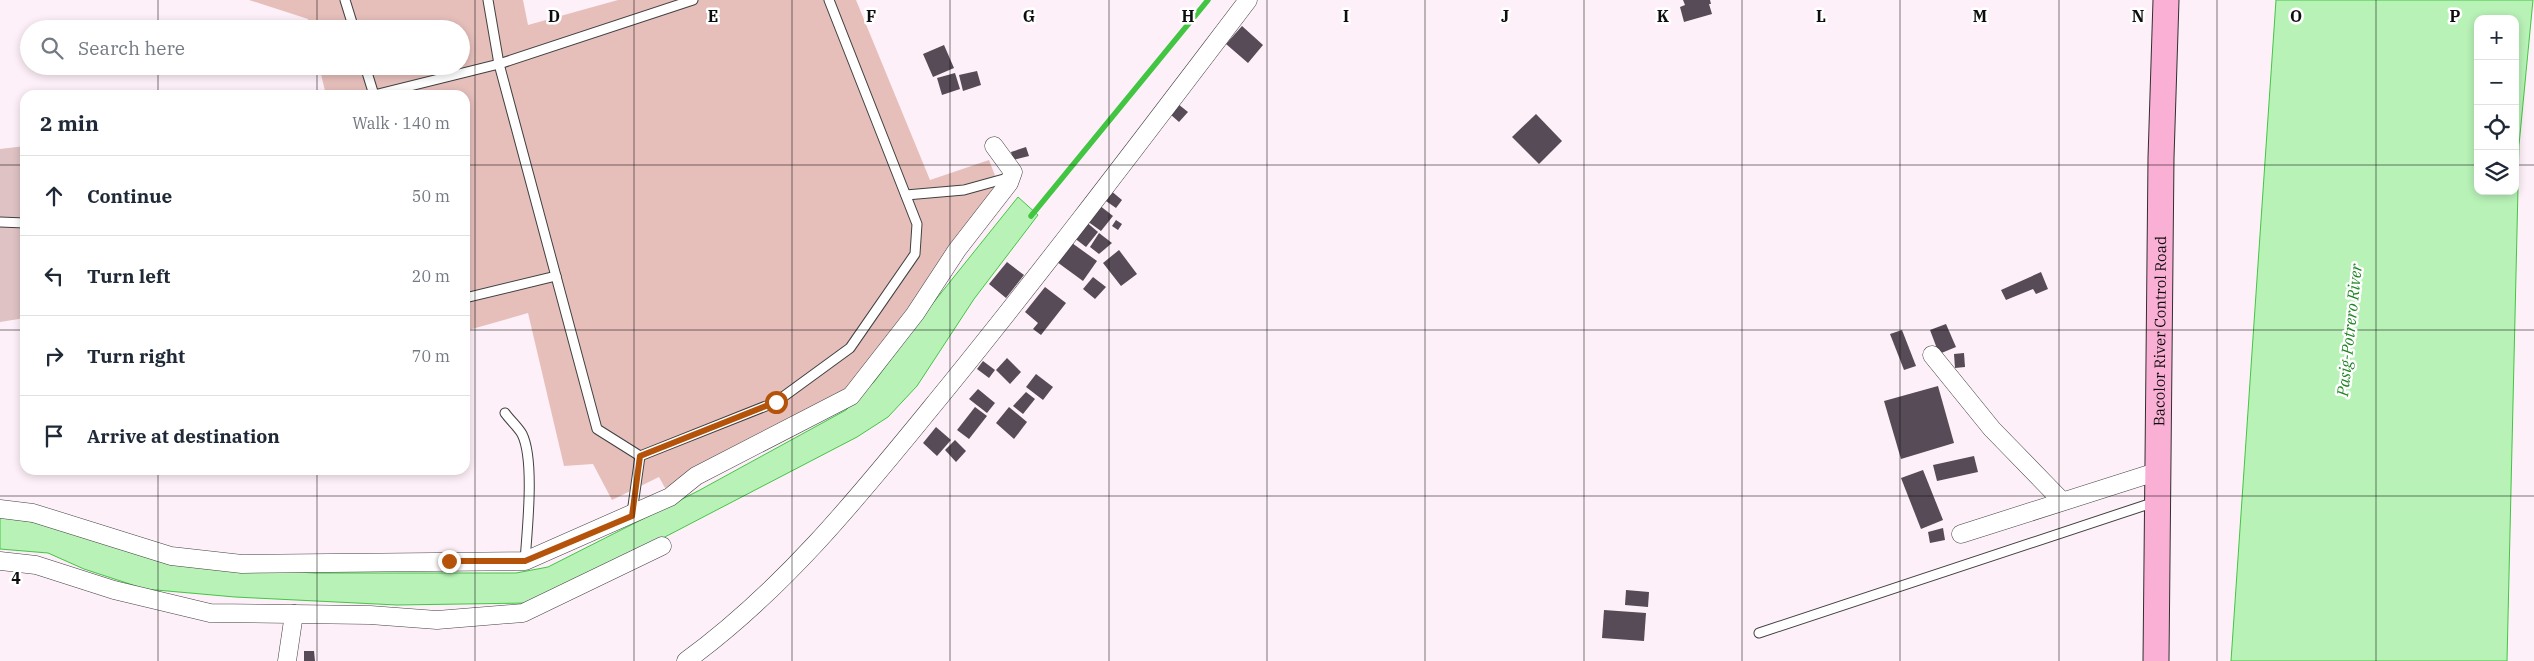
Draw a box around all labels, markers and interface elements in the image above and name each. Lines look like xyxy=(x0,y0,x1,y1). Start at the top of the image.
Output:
text: D xyxy=(548,6,560,26)
text: E xyxy=(708,6,718,26)
text: F xyxy=(866,6,876,26)
text: G xyxy=(1023,6,1035,26)
text: H xyxy=(1182,6,1195,26)
text: I xyxy=(1343,6,1349,26)
text: J xyxy=(1501,6,1509,26)
text: K xyxy=(1657,6,1670,26)
text: L xyxy=(1816,6,1826,26)
text: M xyxy=(1973,6,1987,26)
text: N xyxy=(2132,6,2144,26)
text: O xyxy=(2290,6,2302,26)
text: P xyxy=(2450,6,2461,26)
map controls xyxy=(2474,15,2519,195)
button: + xyxy=(2474,15,2519,60)
search box xyxy=(20,20,470,75)
icon: search xyxy=(38,34,66,62)
text: Search here xyxy=(78,36,185,60)
button: − xyxy=(2474,60,2519,105)
button: locate xyxy=(2474,105,2519,150)
text: 2 min xyxy=(40,109,99,137)
text: Walk · 140 m xyxy=(352,113,450,133)
button: layers xyxy=(2474,150,2519,195)
icon: ahead xyxy=(40,182,68,210)
text: Continue xyxy=(87,184,172,208)
text: 50 m xyxy=(412,186,450,206)
street label: Bacolor River Control Road xyxy=(2149,236,2170,426)
icon: left xyxy=(40,262,68,290)
water label: Pasig-Potrero River xyxy=(2332,262,2366,398)
text: Turn left xyxy=(87,264,170,288)
text: 20 m xyxy=(412,266,450,286)
icon: right xyxy=(40,342,68,370)
text: Turn right xyxy=(87,344,185,368)
text: 70 m xyxy=(412,346,450,366)
route start xyxy=(765,391,788,414)
icon: arrive xyxy=(40,422,68,450)
text: Arrive at destination xyxy=(87,424,280,448)
route end xyxy=(438,550,461,573)
text: 4 xyxy=(11,568,21,588)

